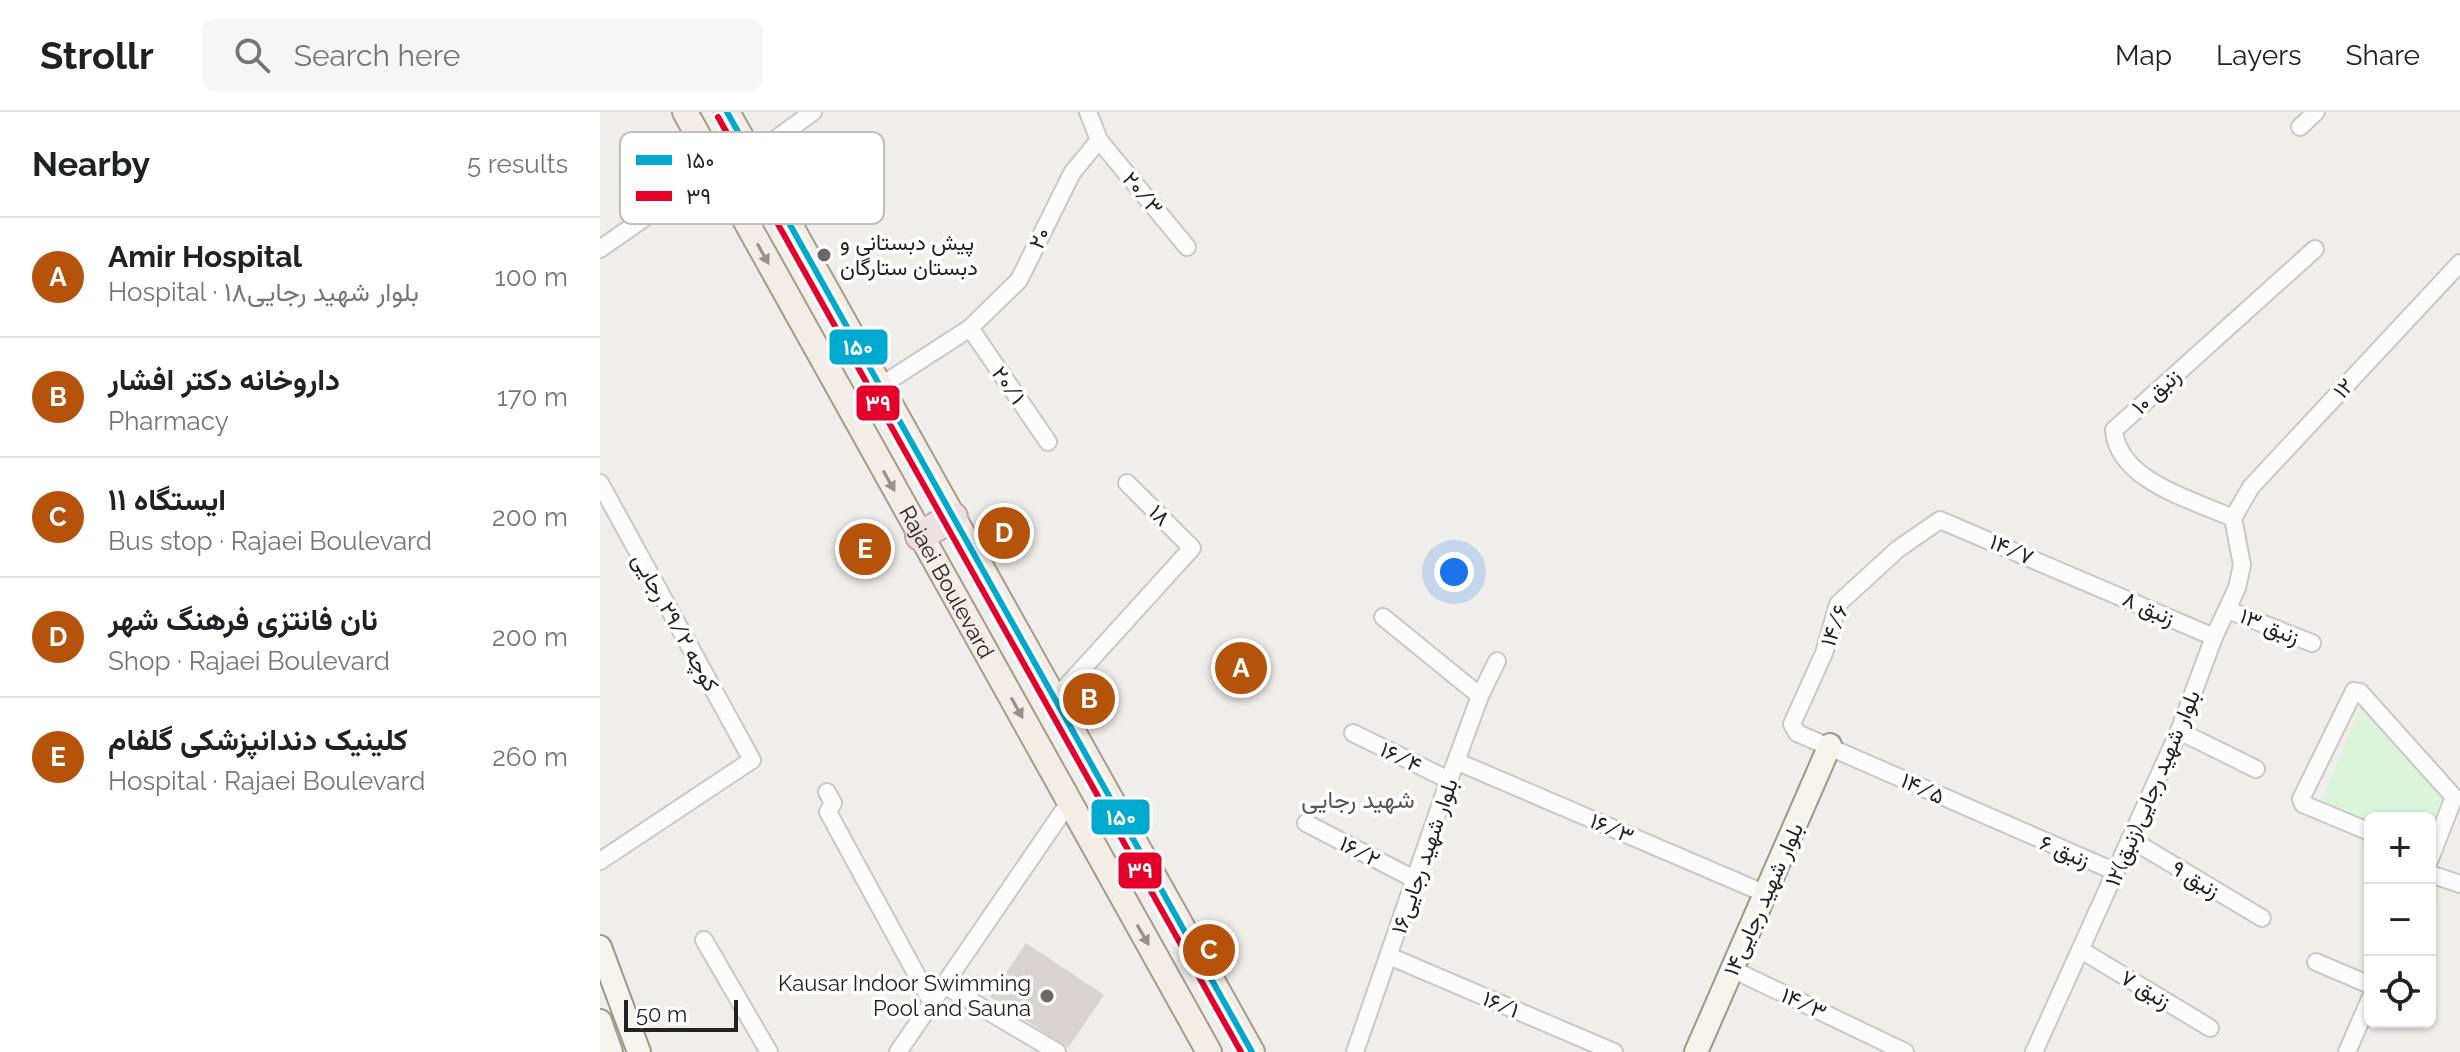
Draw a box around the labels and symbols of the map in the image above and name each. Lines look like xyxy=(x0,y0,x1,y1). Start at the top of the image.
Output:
legend xyxy=(620,132,884,224)
text: ۱۵۰ xyxy=(686,147,715,173)
street label: ۲۰/۳ xyxy=(1117,166,1169,220)
text: ۳۹ xyxy=(686,183,711,209)
street label: ۲۰ xyxy=(1023,223,1055,253)
place label: پیش دبستانی و دبستان ستارگان xyxy=(840,229,978,281)
one-way arrow xyxy=(757,242,770,265)
marker: پیش دبستانی و دبستان ستارگان xyxy=(815,246,833,264)
line badge: ۱۵۰ xyxy=(828,328,889,366)
text: ۱۵۰ xyxy=(843,334,873,360)
street label: ۲۰/۱ xyxy=(987,361,1031,409)
street label: زنبق ۱۰ xyxy=(2126,362,2186,420)
street label: ۱۲ xyxy=(2327,373,2359,403)
line badge: ۳۹ xyxy=(855,384,901,422)
text: ۳۹ xyxy=(865,390,891,416)
one-way arrow xyxy=(882,470,896,492)
street label: ۱۸ xyxy=(1144,499,1176,531)
street label: Rajaei Boulevard xyxy=(894,501,1000,663)
pin: D xyxy=(978,503,1030,563)
pin: E xyxy=(839,519,891,579)
street label: ۱۴/۷ xyxy=(1986,528,2038,570)
street label: کوچه ۲۹/۲ رجایی xyxy=(625,548,725,697)
your location xyxy=(1434,552,1474,592)
street label: زنبق ۸ xyxy=(2119,585,2179,632)
street label: ۱۴/۶ xyxy=(1814,600,1854,650)
street label: زنبق ۱۳ xyxy=(2236,602,2304,651)
pin: A xyxy=(1215,638,1267,698)
pin: B xyxy=(1063,669,1115,729)
street label: ۱۲بلوار شهید رجایی(زنبق) xyxy=(2099,686,2206,890)
one-way arrow xyxy=(1010,696,1024,719)
street label: ۱۶/۴ xyxy=(1376,736,1426,778)
street label: ۱۴/۵ xyxy=(1897,767,1949,809)
street label: بلوار شهید رجایی۱۶ xyxy=(1385,775,1464,937)
district label: شهید رجایی xyxy=(1301,785,1415,815)
line badge: ۱۵۰ xyxy=(1090,798,1151,836)
text: ۱۵۰ xyxy=(1106,804,1136,830)
street label: ۱۶/۳ xyxy=(1586,807,1638,849)
street label: بلوار شهید رجایی۱۴ xyxy=(1718,819,1809,980)
street label: زنبق ۶ xyxy=(2036,829,2094,874)
street label: ۱۶/۲ xyxy=(1335,830,1385,872)
line badge: ۳۹ xyxy=(1117,851,1163,890)
street label: زنبق ۹ xyxy=(2167,855,2225,904)
text: ۳۹ xyxy=(1127,857,1153,883)
pin: C xyxy=(1183,920,1235,980)
one-way arrow xyxy=(1136,924,1150,946)
street label: زنبق ۷ xyxy=(2116,964,2176,1015)
place label: Kausar Indoor Swimming Pool and Sauna xyxy=(778,970,1031,1021)
street label: ۱۴/۳ xyxy=(1777,981,1831,1025)
street label: ۱۶/۱ xyxy=(1479,985,1523,1023)
marker: Kausar Indoor Swimming Pool and Sauna xyxy=(1038,987,1056,1005)
scale bar xyxy=(624,996,738,1032)

